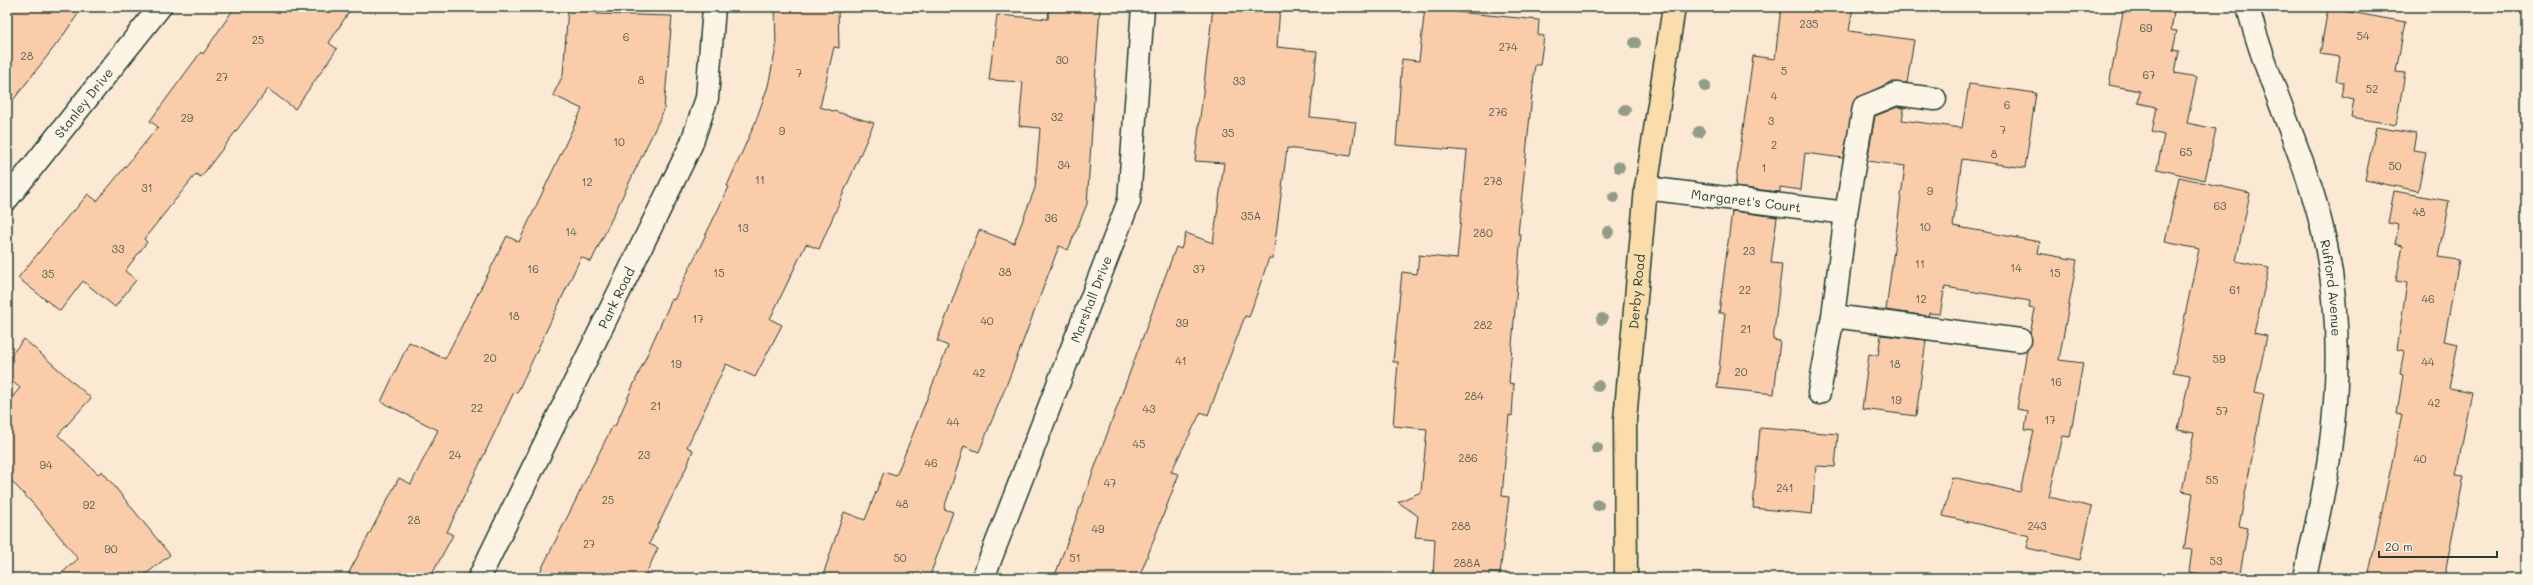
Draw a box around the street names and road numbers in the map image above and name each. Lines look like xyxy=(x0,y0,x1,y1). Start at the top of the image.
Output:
street label: Stanley Drive xyxy=(50,64,116,141)
street label: Margaret's Court xyxy=(1690,185,1803,215)
street label: Rufford Avenue xyxy=(2317,238,2345,337)
street label: Marshall Drive xyxy=(1066,253,1115,345)
street label: Derby Road xyxy=(1624,253,1648,330)
street label: Park Road xyxy=(594,264,638,331)

